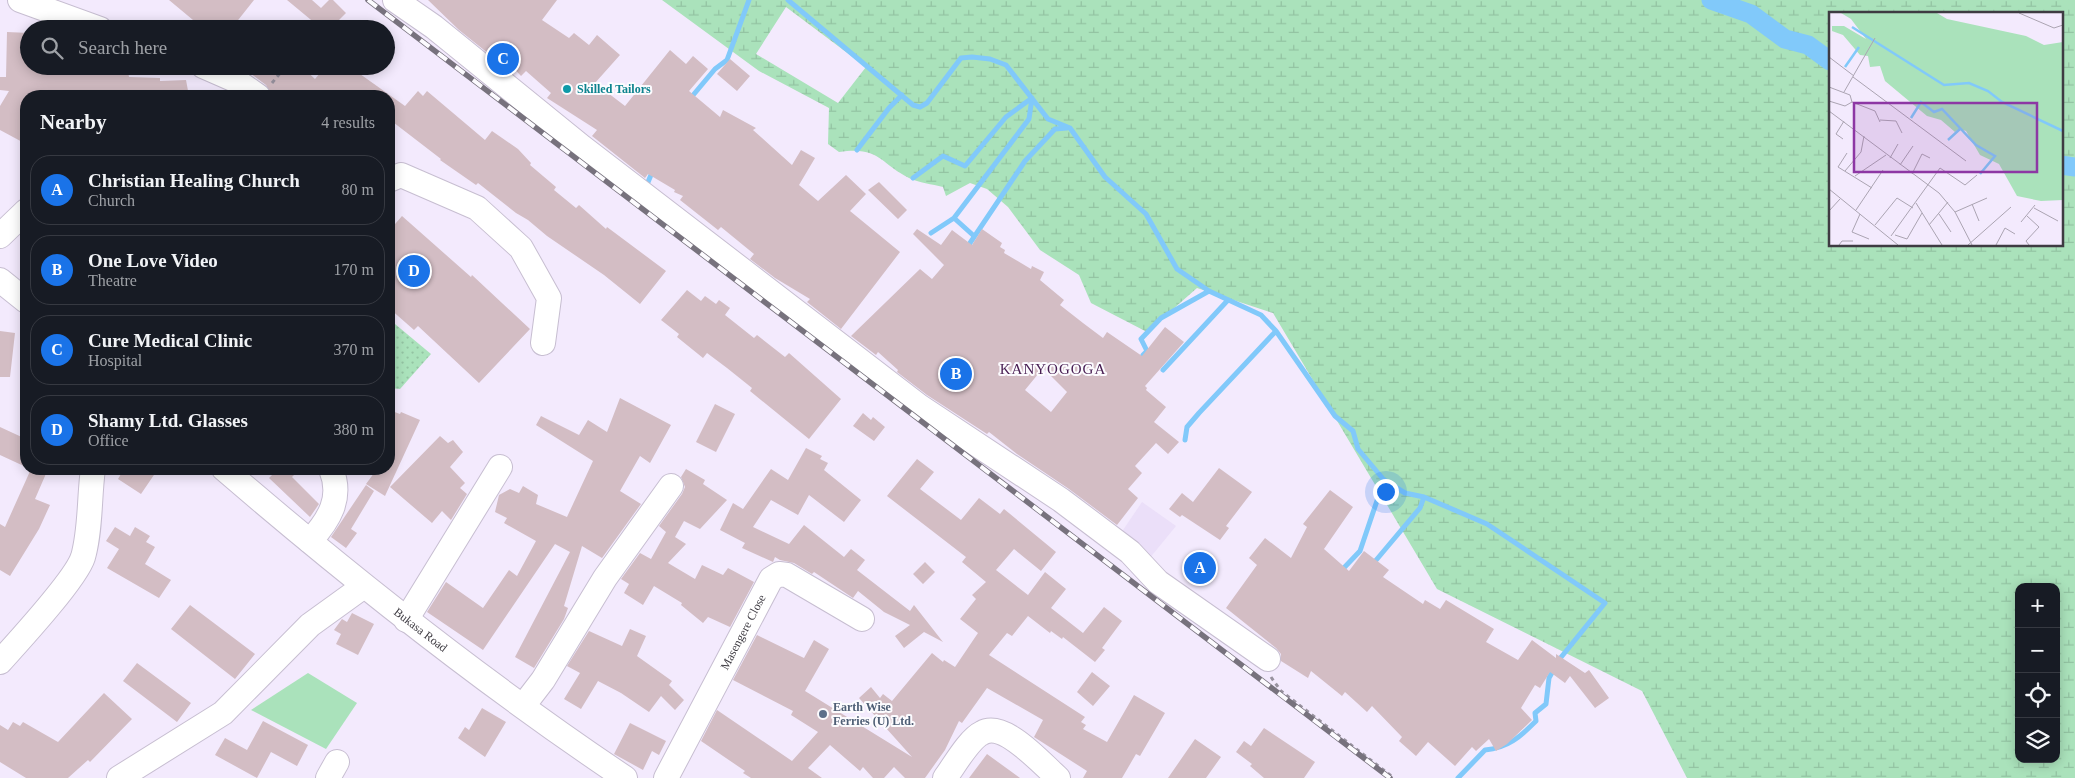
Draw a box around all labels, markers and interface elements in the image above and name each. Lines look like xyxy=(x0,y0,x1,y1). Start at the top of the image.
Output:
inset map xyxy=(1829,12,2062,246)
search box xyxy=(20,20,395,75)
icon: search xyxy=(38,34,66,62)
text: Search here xyxy=(78,37,167,58)
pin: C xyxy=(487,40,519,78)
place label: Skilled Tailors xyxy=(577,82,651,96)
marker: Skilled Tailors xyxy=(561,83,573,95)
text: Nearby xyxy=(40,110,107,134)
text: 4 results xyxy=(321,114,375,131)
text: Christian Healing Church xyxy=(88,170,300,191)
text: A xyxy=(51,181,63,198)
text: 80 m xyxy=(342,181,374,198)
text: Church xyxy=(88,192,135,209)
text: One Love Video xyxy=(88,250,218,271)
pin: D xyxy=(398,252,430,290)
text: B xyxy=(52,261,62,278)
text: 170 m xyxy=(334,261,374,278)
text: Theatre xyxy=(88,272,137,289)
text: Cure Medical Clinic xyxy=(88,330,252,351)
text: C xyxy=(51,341,63,358)
text: 370 m xyxy=(334,341,374,358)
text: Hospital xyxy=(88,352,142,369)
pin: B xyxy=(940,355,972,393)
district label: KANYOGOGA xyxy=(1000,361,1106,377)
text: Shamy Ltd. Glasses xyxy=(88,410,248,431)
text: D xyxy=(51,421,63,438)
text: 380 m xyxy=(334,421,374,438)
text: Office xyxy=(88,432,129,449)
your location xyxy=(1373,479,1399,505)
pin: A xyxy=(1184,549,1216,587)
map controls xyxy=(2015,583,2060,763)
button: + xyxy=(2015,583,2060,628)
street label: Masengere Close xyxy=(717,592,769,672)
street label: Bukasa Road xyxy=(391,605,450,655)
button: − xyxy=(2015,628,2060,673)
button: locate xyxy=(2015,673,2060,718)
place label: Earth Wise Ferries (U) Ltd. xyxy=(833,700,914,728)
marker: Earth Wise Ferries (U) Ltd. xyxy=(817,708,829,720)
button: layers xyxy=(2015,718,2060,763)

